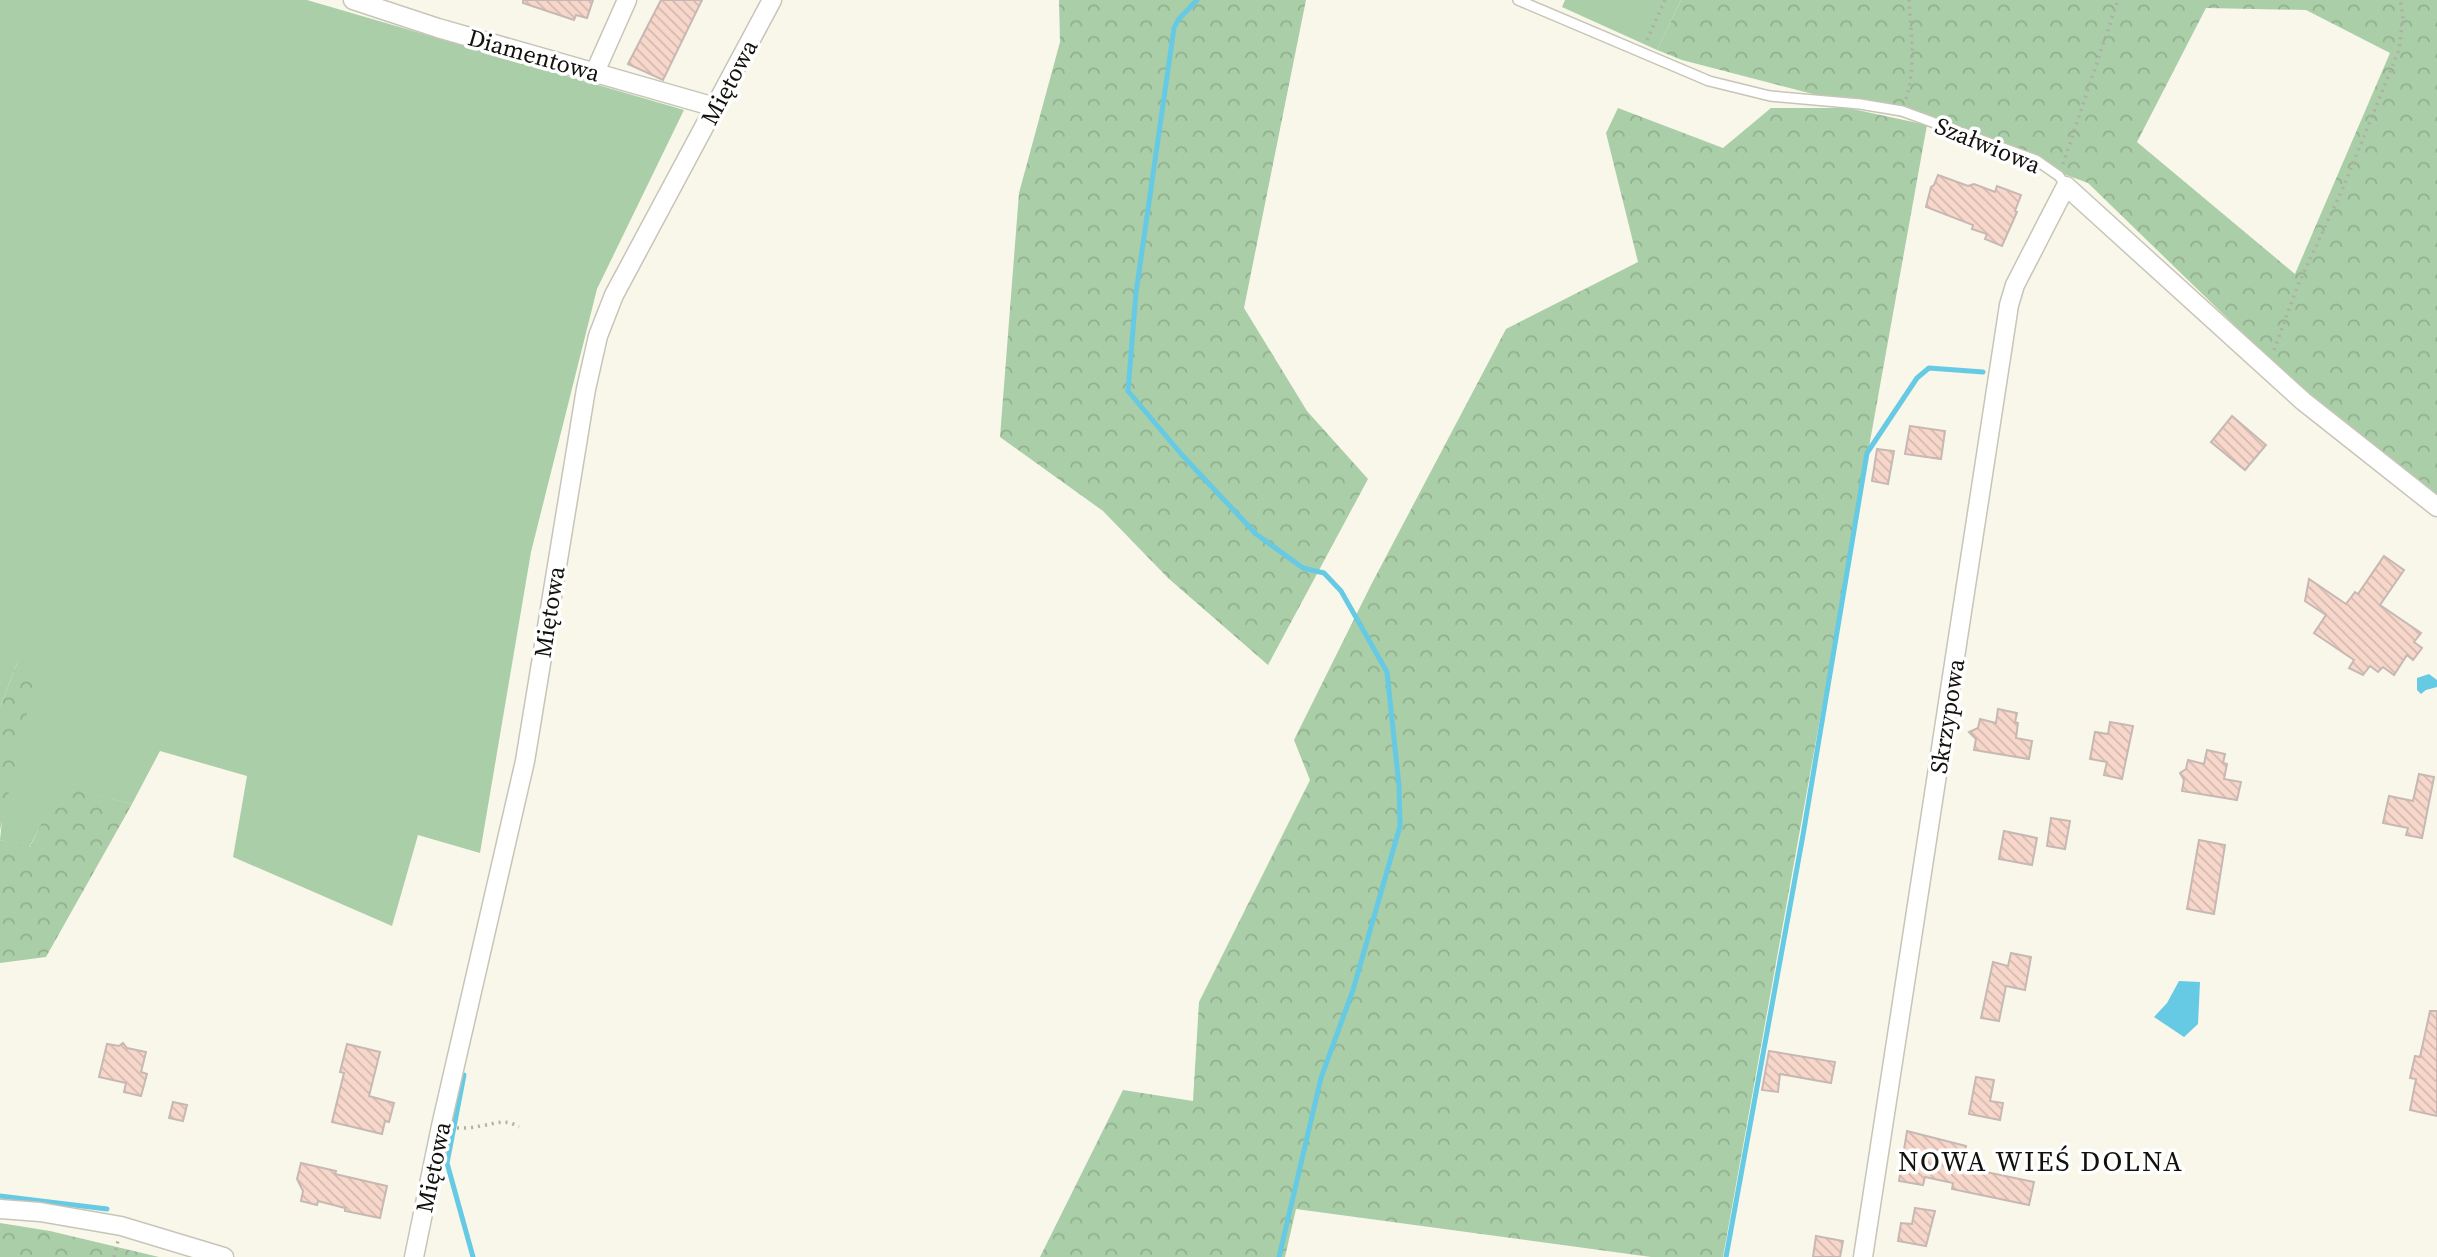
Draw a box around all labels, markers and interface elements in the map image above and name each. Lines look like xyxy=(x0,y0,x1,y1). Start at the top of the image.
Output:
street label: Diamentowa xyxy=(464,20,605,90)
street label: Miętowa xyxy=(693,33,766,130)
street label: Szałwiowa xyxy=(1930,109,2046,181)
street label: Miętowa xyxy=(525,563,573,660)
street label: Skrzypowa xyxy=(1922,655,1972,776)
street label: Miętowa xyxy=(407,1118,459,1216)
district label: NOWA WIEŚ DOLNA xyxy=(1898,1142,2184,1180)

